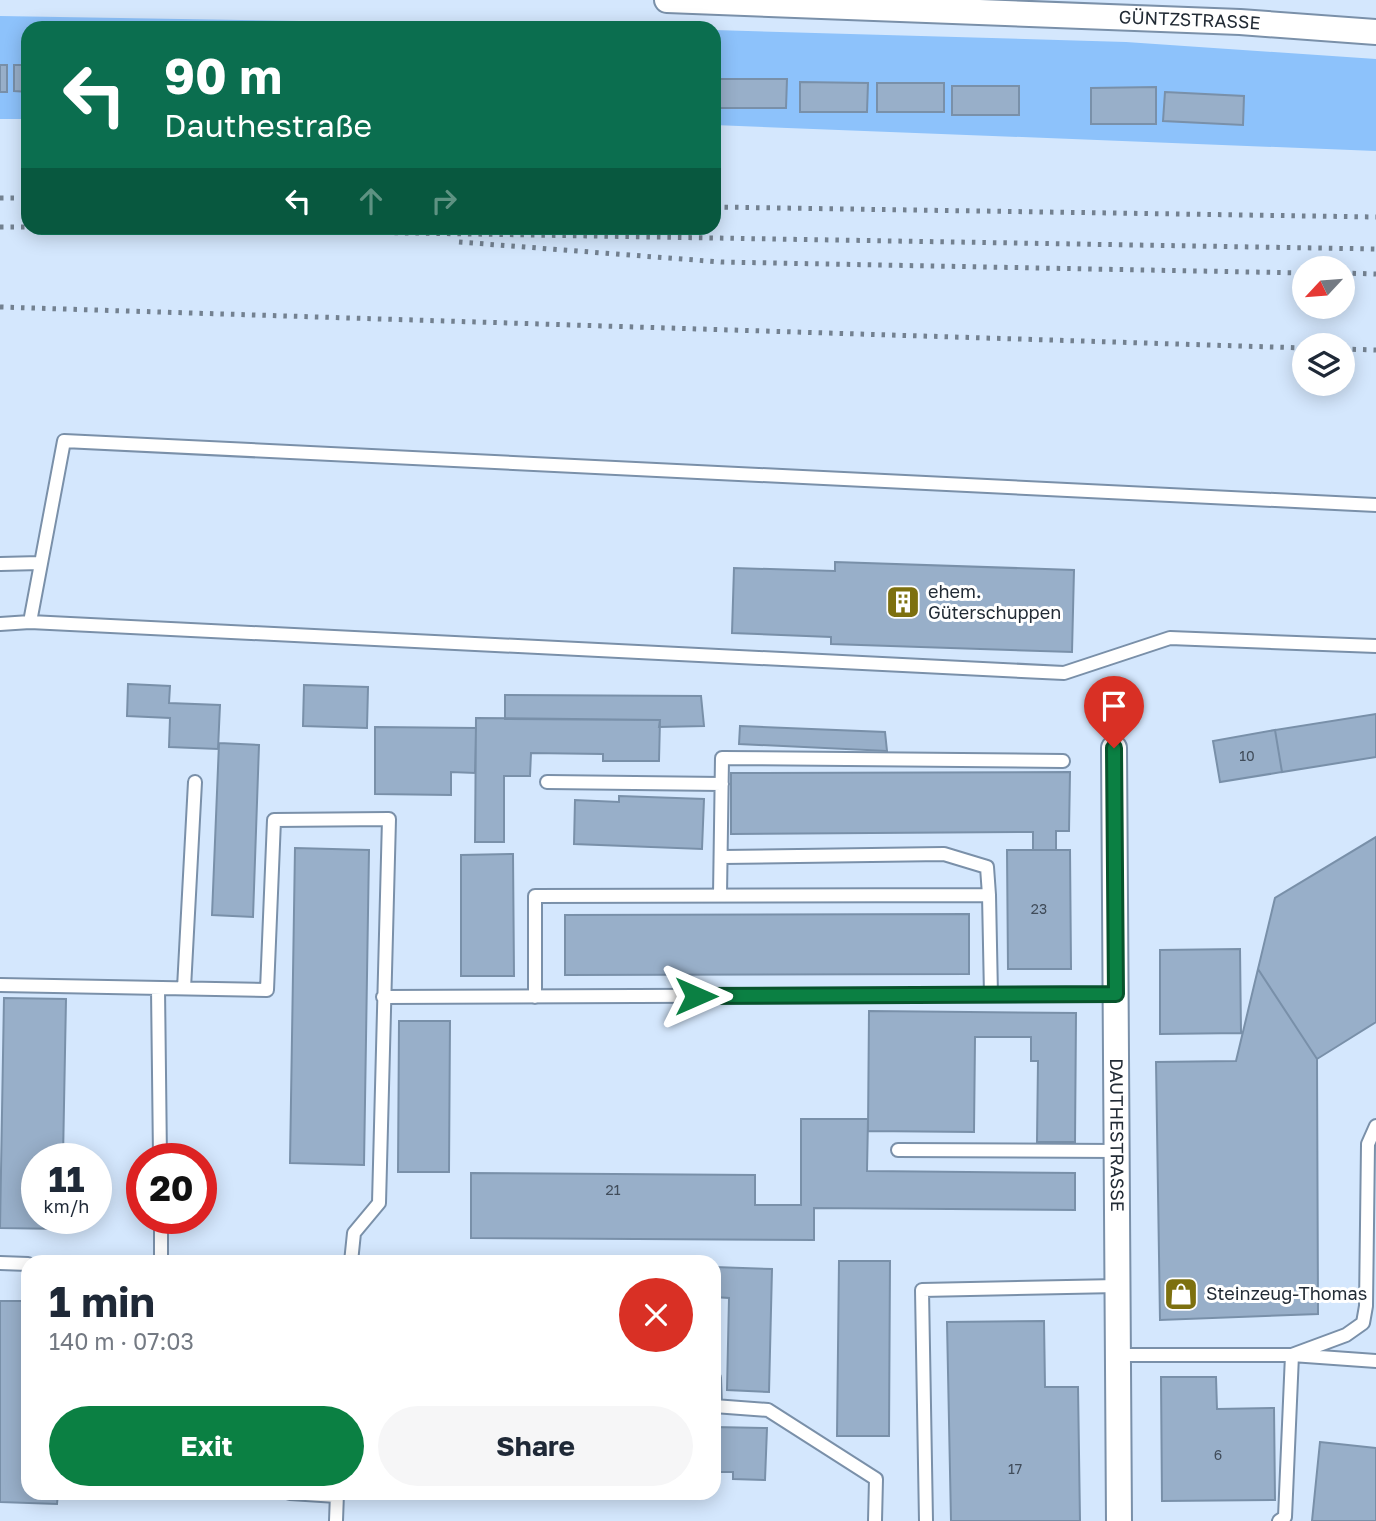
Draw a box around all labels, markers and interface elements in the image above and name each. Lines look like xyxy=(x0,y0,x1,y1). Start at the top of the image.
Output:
street label: GÜNTZSTRASSE xyxy=(1118,5,1261,33)
text: 90 m xyxy=(164,46,282,105)
icon: left xyxy=(49,49,140,140)
text: Dauthestraße xyxy=(164,106,372,144)
icon: left xyxy=(279,182,317,220)
icon: ahead xyxy=(352,182,390,220)
icon: right xyxy=(425,182,463,220)
north arrow xyxy=(1292,256,1354,318)
map controls xyxy=(1292,256,1355,396)
button: layers xyxy=(1292,333,1355,396)
place label: ehem. Güterschuppen xyxy=(928,580,1061,623)
building icon: ehem. Güterschuppen xyxy=(884,583,922,621)
pin xyxy=(1084,676,1144,748)
icon: arrive xyxy=(1095,687,1133,725)
house number: 10 xyxy=(1239,747,1255,764)
house number: 23 xyxy=(1031,900,1047,917)
position arrow xyxy=(659,959,733,1033)
street label: DAUTHESTRASSE xyxy=(1106,1058,1129,1212)
speed limit sign: 20 xyxy=(126,1143,217,1234)
text: 11 xyxy=(48,1158,85,1200)
house number: 21 xyxy=(606,1181,621,1198)
text: km/h xyxy=(44,1195,89,1217)
shop icon: Steinzeug-Thomas xyxy=(1162,1275,1200,1313)
text: 1 min xyxy=(49,1276,155,1326)
button: close xyxy=(619,1278,693,1352)
place label: Steinzeug-Thomas xyxy=(1206,1282,1367,1304)
text: 140 m · 07:03 xyxy=(49,1327,194,1355)
button: Exit xyxy=(49,1406,364,1486)
button: Share xyxy=(378,1406,693,1486)
house number: 6 xyxy=(1214,1446,1222,1463)
house number: 17 xyxy=(1008,1460,1022,1477)

